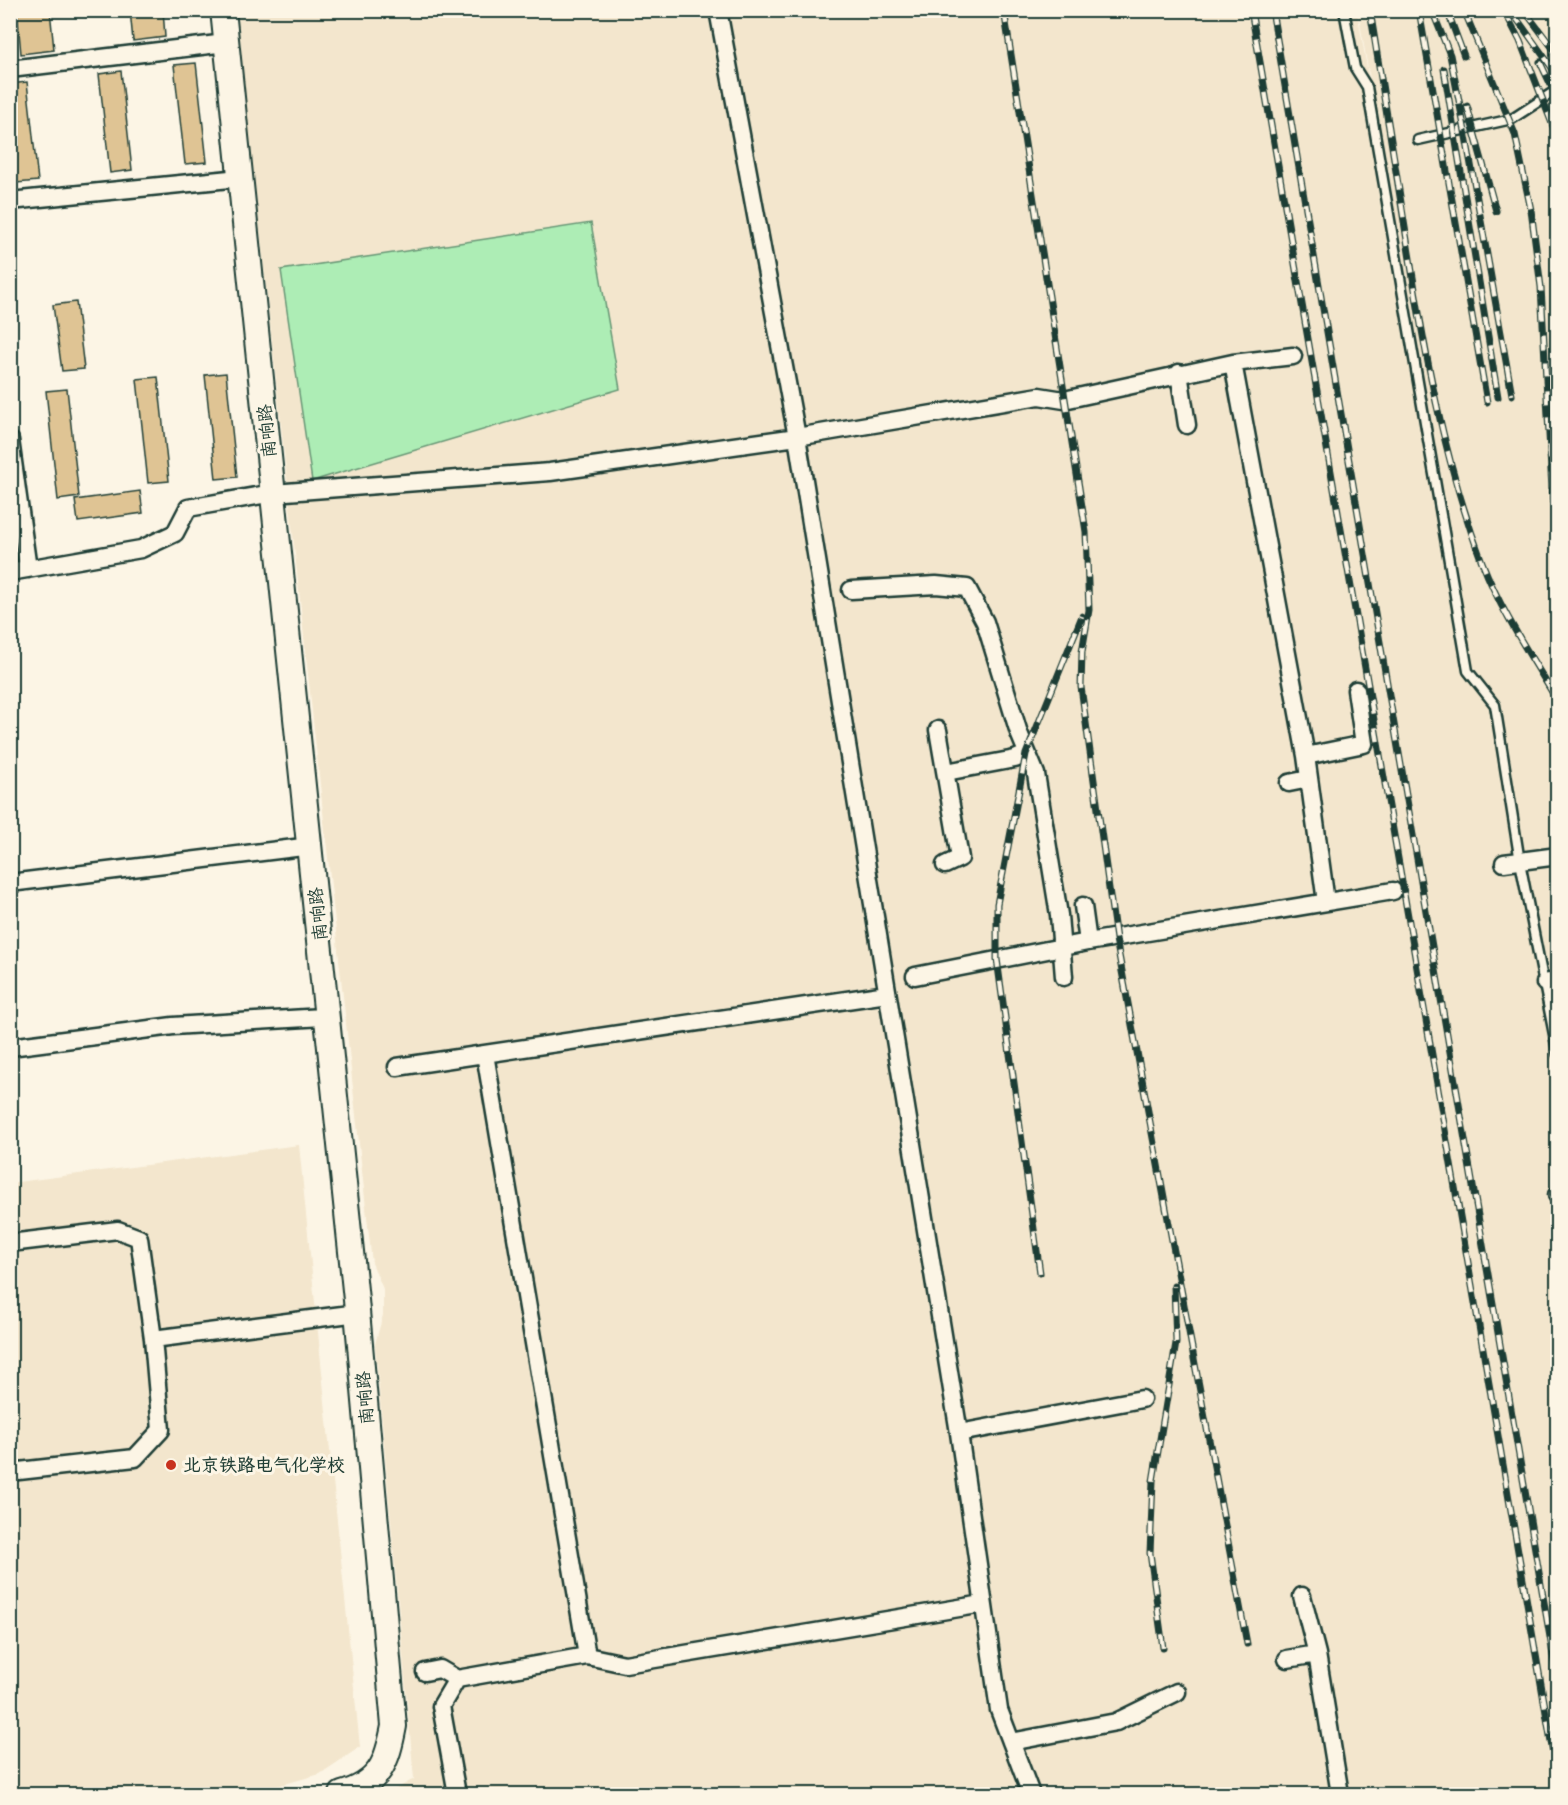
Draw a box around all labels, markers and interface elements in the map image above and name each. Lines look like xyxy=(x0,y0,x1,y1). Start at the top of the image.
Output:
street label: 南响路 xyxy=(251,403,282,459)
street label: 南响路 xyxy=(302,886,333,942)
street label: 南响路 xyxy=(350,1370,379,1426)
place label: 北京铁路电气化学校 xyxy=(183,1452,345,1477)
marker: 北京铁路电气化学校 xyxy=(164,1458,178,1472)

